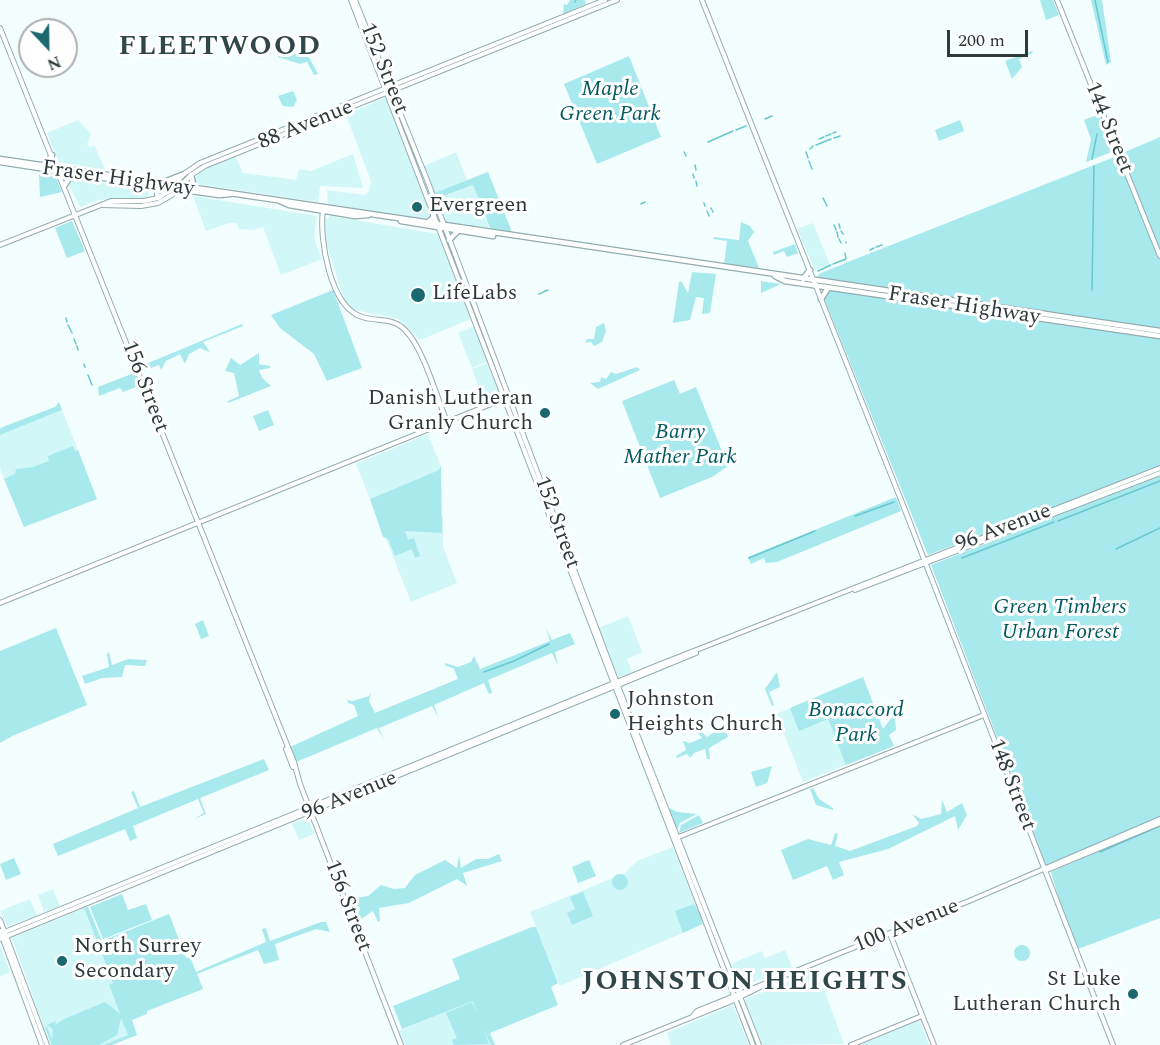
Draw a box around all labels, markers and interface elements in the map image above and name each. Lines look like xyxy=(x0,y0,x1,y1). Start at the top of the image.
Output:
north arrow xyxy=(18,18,78,78)
scale bar xyxy=(950,18,1031,56)
street label: 152 Street xyxy=(353,19,413,119)
text: 200 m xyxy=(958,27,1005,54)
district label: FLEETWOOD xyxy=(118,32,322,66)
text: N xyxy=(43,49,65,76)
park label: Maple Green Park xyxy=(559,78,661,130)
street label: 144 Street xyxy=(1078,78,1138,178)
street label: 88 Avenue xyxy=(255,95,357,157)
street label: Fraser Highway xyxy=(40,156,196,204)
place label: Evergreen xyxy=(429,194,528,220)
marker: Evergreen xyxy=(410,200,424,214)
place label: LifeLabs xyxy=(432,282,517,308)
street label: Fraser Highway xyxy=(886,282,1042,332)
marker: LifeLabs xyxy=(409,286,427,304)
street label: 156 Street xyxy=(114,337,174,437)
place label: Danish Lutheran Granly Church xyxy=(368,387,533,439)
marker: Danish Lutheran Granly Church xyxy=(538,406,552,420)
park label: Barry Mather Park xyxy=(623,421,737,472)
street label: 152 Street xyxy=(527,473,585,573)
street label: 96 Avenue xyxy=(953,499,1055,559)
park label: Green Timbers Urban Forest xyxy=(994,596,1126,648)
place label: Johnston Heights Church xyxy=(627,688,783,740)
park label: Bonaccord Park xyxy=(808,699,904,750)
marker: Johnston Heights Church xyxy=(608,707,622,721)
street label: 148 Street xyxy=(981,735,1041,835)
street label: 96 Avenue xyxy=(299,766,401,828)
street label: 156 Street xyxy=(317,856,377,956)
street label: 100 Avenue xyxy=(851,894,963,960)
place label: North Surrey Secondary xyxy=(74,935,201,986)
marker: North Surrey Secondary xyxy=(55,954,69,968)
district label: JOHNSTON HEIGHTS xyxy=(582,967,908,1001)
place label: St Luke Lutheran Church xyxy=(952,968,1121,1020)
marker: St Luke Lutheran Church xyxy=(1126,987,1140,1001)

